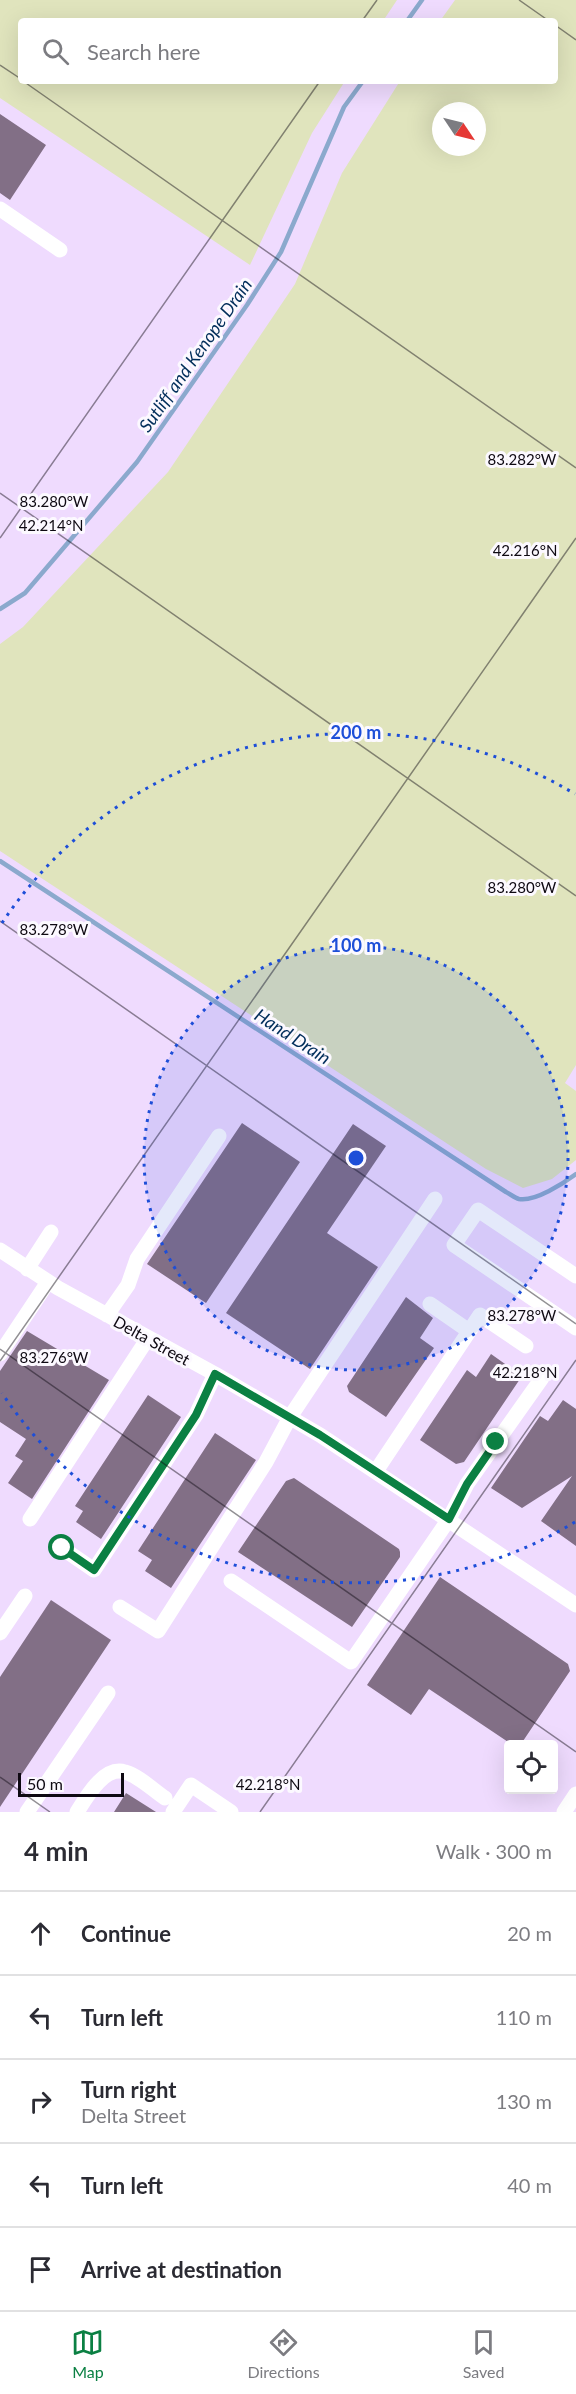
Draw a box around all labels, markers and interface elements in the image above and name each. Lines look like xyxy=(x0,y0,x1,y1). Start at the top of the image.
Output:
search box xyxy=(18,18,558,84)
icon: search xyxy=(39,35,72,68)
text: Search here xyxy=(87,38,200,65)
north arrow xyxy=(432,102,486,156)
water label: Sutliff and Kenope Drain xyxy=(134,274,256,436)
text: 83.282°W xyxy=(488,450,557,468)
text: 83.280°W xyxy=(20,492,89,510)
text: 42.214°N xyxy=(19,516,83,534)
text: 42.216°N xyxy=(493,541,557,559)
text: 200 m xyxy=(331,721,381,743)
text: 83.280°W xyxy=(488,878,557,896)
text: 83.278°W xyxy=(20,920,89,938)
text: 100 m xyxy=(331,934,381,956)
water label: Hand Drain xyxy=(251,1003,335,1069)
centre of rings xyxy=(346,1148,366,1168)
text: 83.278°W xyxy=(488,1306,557,1324)
street label: Delta Street xyxy=(111,1311,194,1369)
text: 83.276°W xyxy=(20,1348,89,1366)
text: 42.218°N xyxy=(493,1363,557,1381)
route end xyxy=(482,1428,508,1454)
route start xyxy=(48,1534,74,1560)
map controls xyxy=(504,1740,558,1794)
button: locate xyxy=(504,1740,558,1794)
scale bar xyxy=(18,1770,124,1798)
text: 50 m xyxy=(27,1774,63,1793)
text: 42.218°N xyxy=(236,1775,300,1793)
text: 4 min xyxy=(24,1835,88,1867)
text: Walk · 300 m xyxy=(436,1839,552,1863)
icon: ahead xyxy=(24,1917,57,1950)
text: Continue xyxy=(81,1920,171,1947)
text: 20 m xyxy=(507,1921,552,1945)
icon: left xyxy=(24,2001,57,2034)
text: Turn left xyxy=(81,2004,163,2031)
text: 110 m xyxy=(496,2005,552,2029)
text: Turn right xyxy=(81,2076,176,2103)
icon: right xyxy=(24,2085,57,2118)
text: 130 m xyxy=(496,2089,552,2113)
text: Delta Street xyxy=(81,2103,186,2127)
icon: left xyxy=(24,2169,57,2202)
text: Turn left xyxy=(81,2172,163,2199)
text: 40 m xyxy=(507,2173,552,2197)
icon: arrive xyxy=(24,2253,57,2286)
text: Arrive at destination xyxy=(81,2256,282,2283)
tab: Map xyxy=(71,2326,104,2381)
tab: Directions xyxy=(247,2326,320,2381)
tab: Saved xyxy=(463,2326,504,2381)

